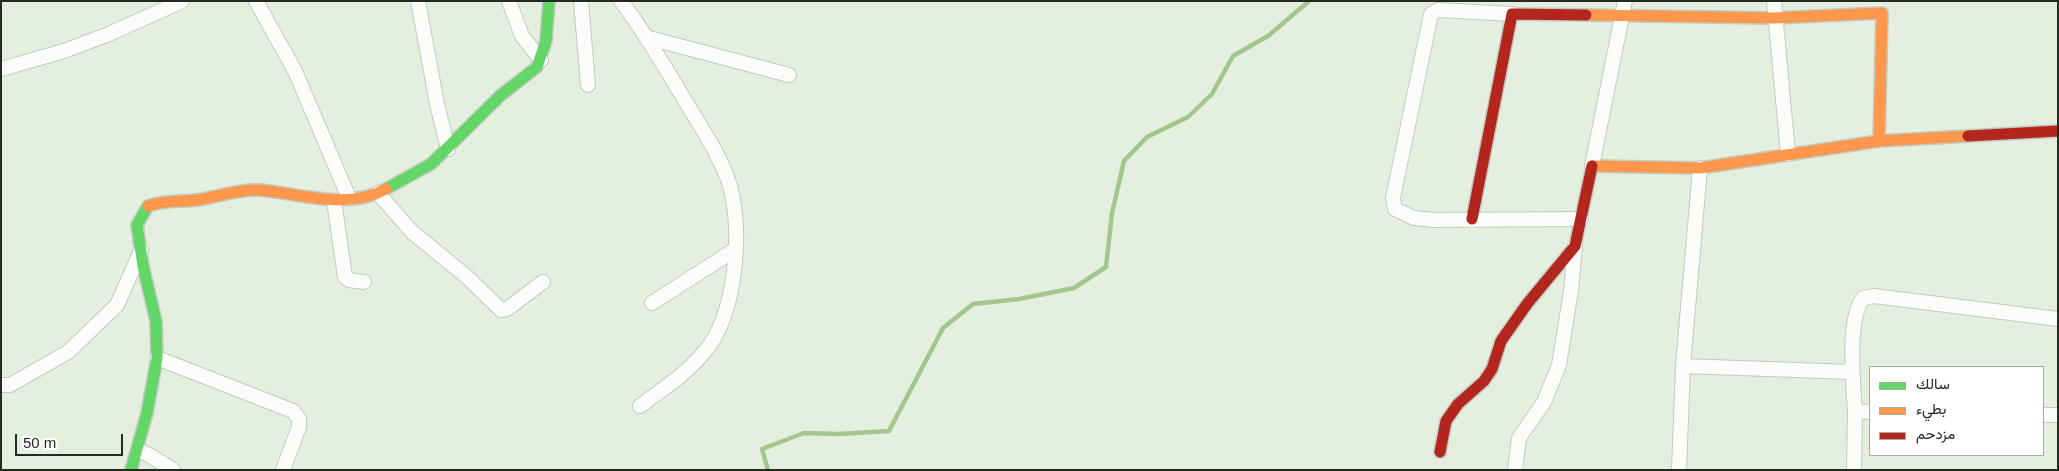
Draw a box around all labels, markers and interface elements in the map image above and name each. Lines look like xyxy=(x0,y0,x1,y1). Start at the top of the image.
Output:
legend xyxy=(1869,366,2044,456)
text: سالك xyxy=(1916,375,1950,392)
text: بطيء xyxy=(1916,400,1946,417)
scale bar xyxy=(18,424,125,456)
text: مزدحم xyxy=(1916,425,1955,442)
text: 50 m xyxy=(23,434,56,451)

